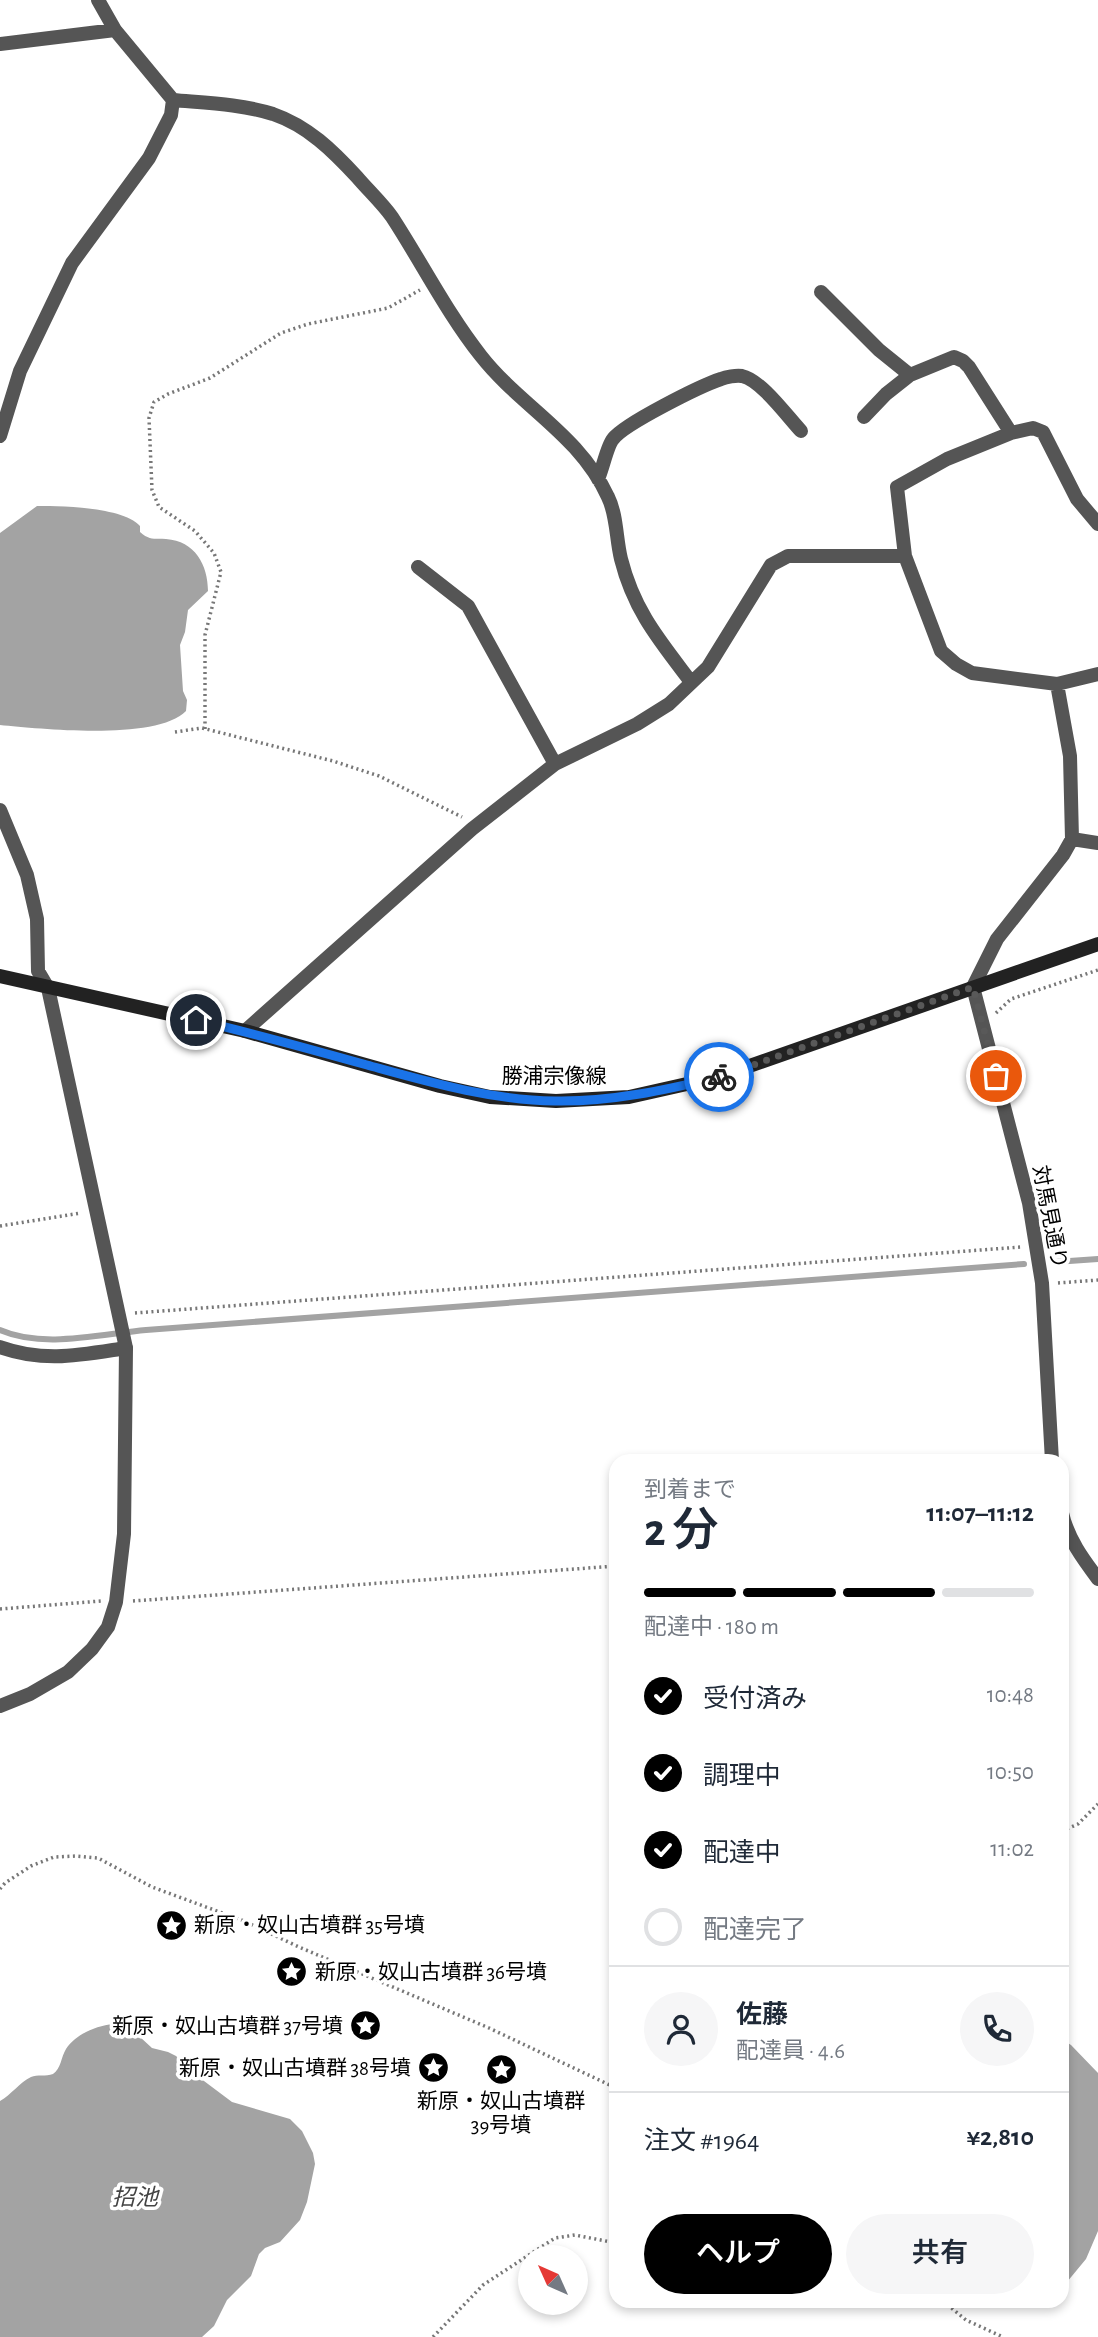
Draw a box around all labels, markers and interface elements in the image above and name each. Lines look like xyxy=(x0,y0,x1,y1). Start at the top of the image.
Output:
pin xyxy=(166,990,226,1050)
icon: home xyxy=(177,1001,215,1039)
courier xyxy=(684,1042,754,1112)
pin xyxy=(966,1046,1026,1106)
icon: bag xyxy=(977,1057,1015,1095)
icon: bike xyxy=(700,1058,738,1096)
street label: 勝浦宗像線 xyxy=(502,1065,607,1087)
street label: 対馬見通り xyxy=(1029,1163,1071,1271)
text: 到着まで xyxy=(644,1479,736,1502)
text: 11:07–11:12 xyxy=(926,1500,1034,1526)
text: 2 分 xyxy=(644,1508,719,1554)
text: 配達中 · 180 m xyxy=(644,1616,779,1639)
icon: check xyxy=(644,1677,682,1715)
text: 10:48 xyxy=(987,1684,1034,1707)
text: 受付済み xyxy=(703,1686,807,1712)
icon: check xyxy=(644,1754,682,1792)
text: 10:50 xyxy=(987,1761,1034,1784)
text: 調理中 xyxy=(703,1763,781,1789)
icon: check xyxy=(644,1831,682,1869)
text: 11:02 xyxy=(990,1838,1034,1861)
text: 配達中 xyxy=(703,1840,781,1866)
place icon: 新原・奴山古墳群 35号墳 xyxy=(154,1908,188,1942)
place label: 新原・奴山古墳群 35号墳 xyxy=(194,1914,425,1936)
text: 配達完了 xyxy=(703,1917,807,1943)
place icon: 新原・奴山古墳群 36号墳 xyxy=(275,1955,309,1989)
place label: 新原・奴山古墳群 36号墳 xyxy=(315,1961,547,1983)
button: person xyxy=(644,1992,718,2066)
button: phone xyxy=(960,1992,1034,2066)
text: 佐藤 xyxy=(736,2002,788,2028)
place icon: 新原・奴山古墳群 37号墳 xyxy=(349,2009,383,2043)
place label: 新原・奴山古墳群 37号墳 xyxy=(112,2015,343,2037)
text: 配達員 · 4.6 xyxy=(736,2040,845,2063)
place icon: 新原・奴山古墳群 38号墳 xyxy=(417,2051,451,2085)
place icon: 新原・奴山古墳群 39号墳 xyxy=(484,2052,518,2086)
place label: 新原・奴山古墳群 38号墳 xyxy=(179,2057,411,2079)
place label: 新原・奴山古墳群 39号墳 xyxy=(417,2090,585,2136)
text: ¥2,810 xyxy=(966,2124,1034,2150)
text: 注文 #1964 xyxy=(644,2128,760,2154)
water label: 招池 xyxy=(112,2185,160,2210)
button: ヘルプ xyxy=(644,2214,832,2294)
button: 共有 xyxy=(846,2214,1034,2294)
north arrow xyxy=(518,2245,588,2315)
map controls xyxy=(518,2245,588,2315)

